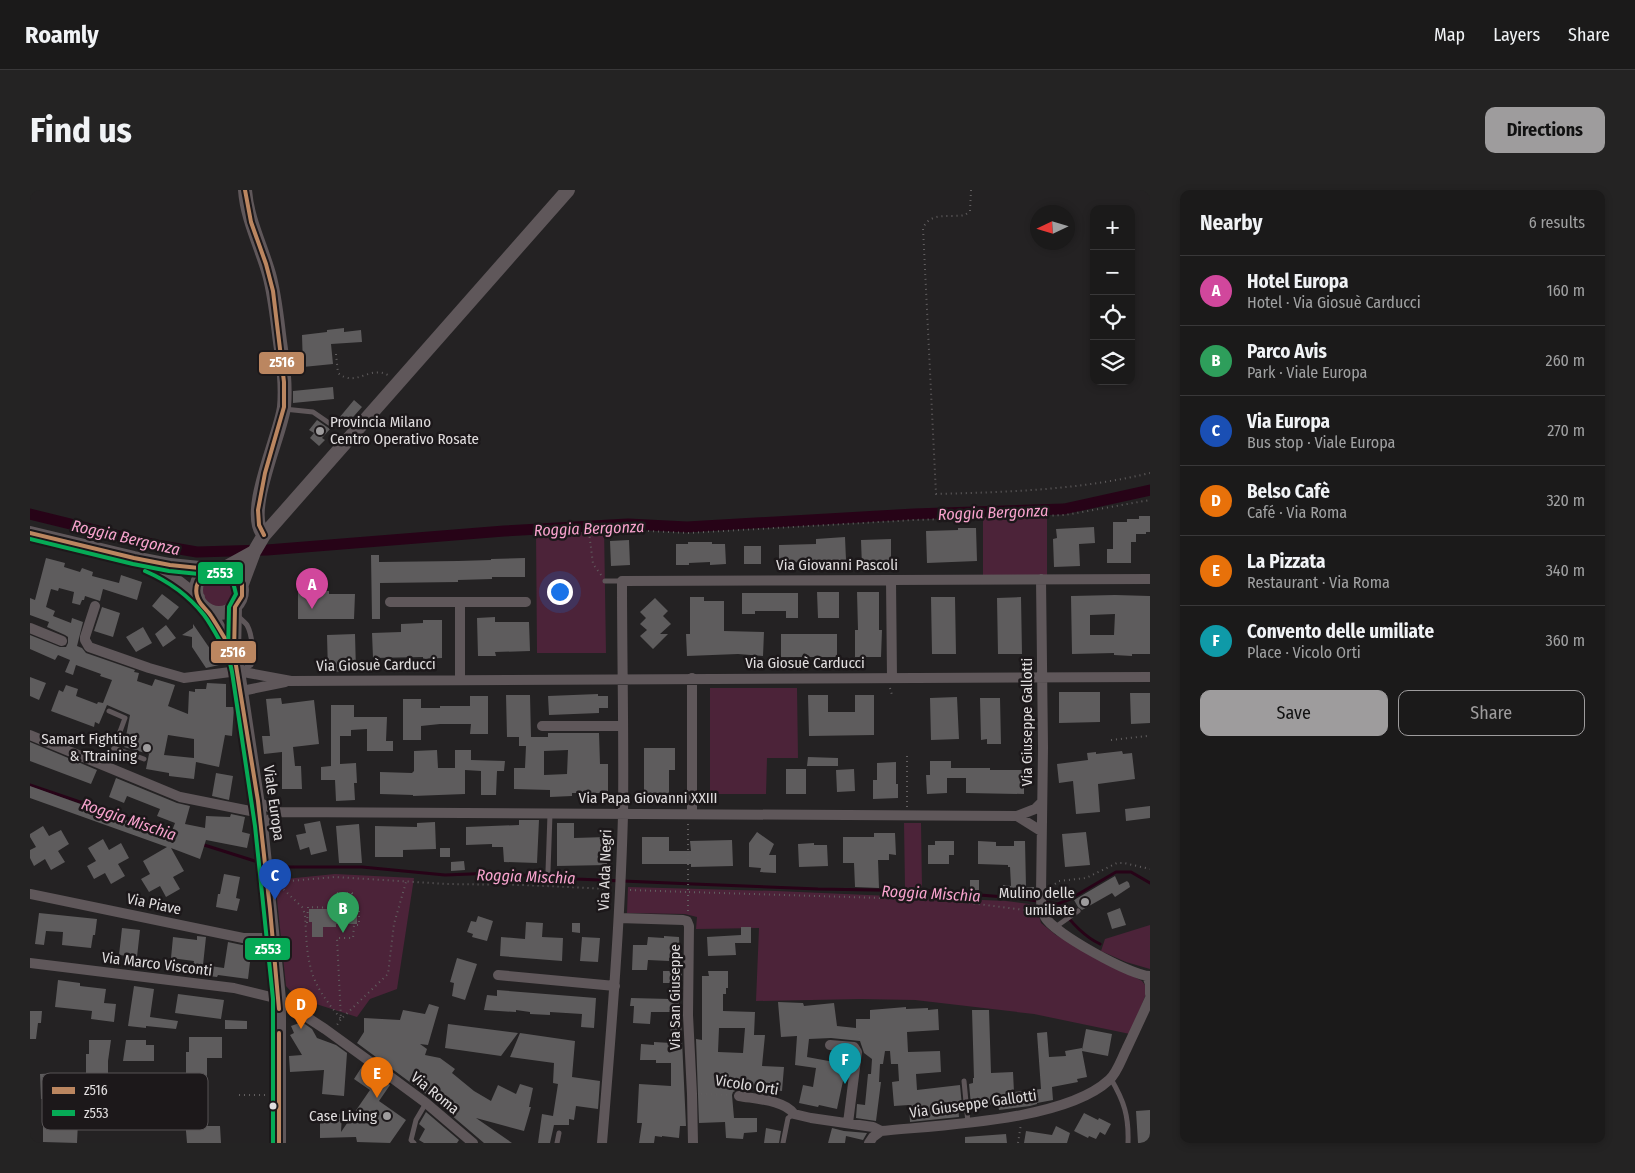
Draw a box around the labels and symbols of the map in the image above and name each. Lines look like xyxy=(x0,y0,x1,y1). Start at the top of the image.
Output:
north arrow xyxy=(1030,205,1075,250)
line badge: z516 xyxy=(258,351,305,375)
text: z516 xyxy=(269,354,295,371)
place label: Provincia Milano Centro Operativo Rosate xyxy=(330,413,479,448)
marker: Provincia Milano Centro Operativo Rosate xyxy=(314,425,326,437)
water label: Roggia Bergonza xyxy=(937,501,1049,524)
water label: Roggia Bergonza xyxy=(70,516,182,559)
water label: Roggia Bergonza xyxy=(533,517,645,540)
street label: Via Giovanni Pascoli xyxy=(776,556,898,574)
line badge: z553 xyxy=(197,561,244,585)
text: z553 xyxy=(207,565,233,582)
pin: A xyxy=(296,568,328,609)
your location xyxy=(547,579,573,605)
line badge: z516 xyxy=(210,640,257,664)
text: z516 xyxy=(220,644,246,661)
street label: Via Giosuè Carducci xyxy=(745,654,865,672)
street label: Via Giosuè Carducci xyxy=(316,655,436,675)
street label: Via Giuseppe Gallotti xyxy=(1018,658,1036,786)
place label: Samart Fighting & Ttraining xyxy=(41,730,137,765)
marker: Samart Fighting & Ttraining xyxy=(141,742,153,754)
street label: Viale Europa xyxy=(260,764,288,842)
street label: Via Papa Giovanni XXIII xyxy=(579,789,718,807)
water label: Roggia Mischia xyxy=(79,794,179,845)
street label: Via Ada Negri xyxy=(595,829,615,911)
pin: C xyxy=(259,859,291,900)
water label: Roggia Mischia xyxy=(476,865,576,888)
water label: Roggia Mischia xyxy=(881,881,981,906)
place label: Mulino delle umiliate xyxy=(999,884,1075,919)
street label: Via Piave xyxy=(125,889,183,919)
pin: B xyxy=(327,892,359,933)
marker: Mulino delle umiliate xyxy=(1079,896,1091,908)
line badge: z553 xyxy=(244,937,291,961)
text: z553 xyxy=(255,941,281,958)
street label: Via San Giuseppe xyxy=(666,944,684,1050)
street label: Via Marco Visconti xyxy=(101,948,213,980)
pin: D xyxy=(285,988,317,1029)
pin: F xyxy=(829,1043,861,1084)
pin: E xyxy=(361,1057,393,1098)
street label: Via Roma xyxy=(407,1068,463,1118)
street label: Vicolo Orti xyxy=(714,1071,780,1099)
legend xyxy=(42,1073,208,1130)
text: z516 xyxy=(84,1082,108,1099)
street label: Via Giuseppe Gallotti xyxy=(908,1086,1038,1122)
unlabelled marker xyxy=(268,1101,278,1111)
text: z553 xyxy=(84,1105,109,1122)
place label: Case Living xyxy=(309,1107,377,1125)
marker: Case Living xyxy=(381,1110,393,1122)

